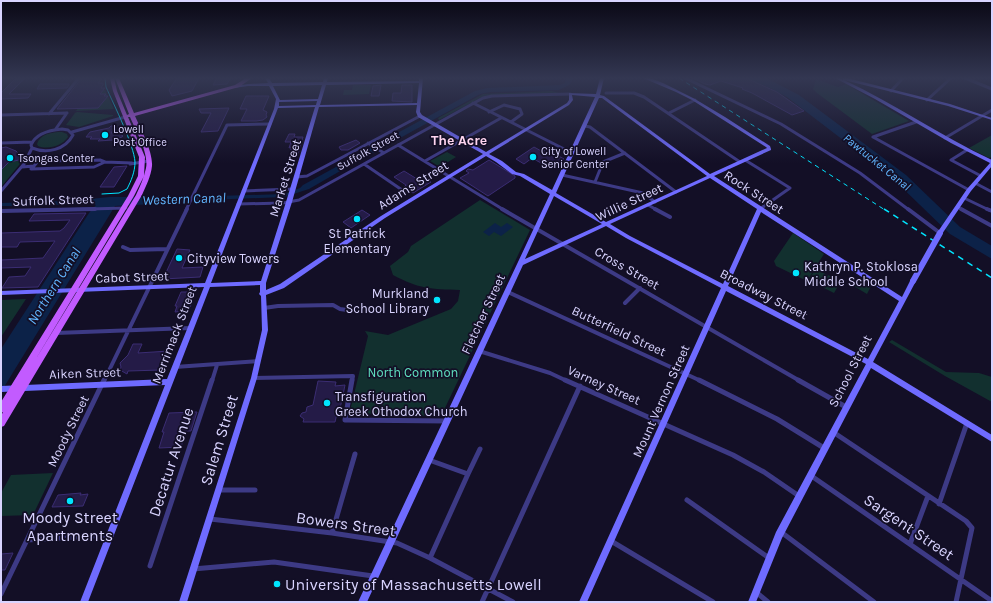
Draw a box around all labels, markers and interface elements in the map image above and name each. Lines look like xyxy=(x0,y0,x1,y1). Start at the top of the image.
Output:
place label: Lowell Post Office xyxy=(113,123,167,149)
street label: Suffolk Street xyxy=(335,129,401,173)
marker: Lowell Post Office xyxy=(100,130,110,140)
water label: Pawtucket Canal xyxy=(841,131,913,193)
district label: The Acre xyxy=(431,132,487,149)
street label: Market Street xyxy=(266,137,304,219)
place label: City of Lowell Senior Center xyxy=(541,145,609,171)
place label: Tsongas Center xyxy=(18,152,94,165)
marker: City of Lowell Senior Center xyxy=(528,152,538,162)
marker: Tsongas Center xyxy=(5,153,15,163)
street label: Adams Street xyxy=(375,157,451,213)
street label: Rock Street xyxy=(721,167,787,217)
street label: Willie Street xyxy=(593,180,665,224)
water label: Western Canal xyxy=(142,189,227,209)
street label: Suffolk Street xyxy=(12,191,94,209)
marker: St Patrick Elementary xyxy=(352,214,362,224)
place label: St Patrick Elementary xyxy=(323,226,391,256)
street label: Cross Street xyxy=(592,243,662,293)
water label: Northern Canal xyxy=(24,244,85,328)
place label: Cityview Towers xyxy=(187,251,280,266)
marker: Cityview Towers xyxy=(174,253,184,263)
place label: Kathryn P. Stoklosa Middle School xyxy=(804,259,918,289)
street label: Broadway Street xyxy=(718,265,810,323)
street label: Cabot Street xyxy=(95,268,169,286)
marker: Kathryn P. Stoklosa Middle School xyxy=(791,268,801,278)
street label: Fletcher Street xyxy=(458,271,508,356)
street label: Merrimack Street xyxy=(149,284,200,386)
place label: Murkland School Library xyxy=(345,286,429,316)
marker: Murkland School Library xyxy=(432,295,442,305)
street label: Butterfield Street xyxy=(570,303,669,359)
street label: School Street xyxy=(825,332,875,410)
street label: Mount Vernon Street xyxy=(629,342,693,460)
street label: Varney Street xyxy=(565,362,643,408)
street label: Aiken Street xyxy=(49,364,121,382)
park label: North Common xyxy=(368,365,458,380)
place label: Transfiguration Greek Othodox Church xyxy=(335,389,468,419)
street label: Salem Street xyxy=(196,392,242,488)
street label: Moody Street xyxy=(44,393,92,469)
marker: Transfiguration Greek Othodox Church xyxy=(322,398,332,408)
street label: Decatur Avenue xyxy=(144,405,198,519)
street label: Sargent Street xyxy=(860,490,958,564)
marker: Moody Street Apartments xyxy=(65,496,75,506)
place label: Moody Street Apartments xyxy=(22,508,118,545)
street label: Bowers Street xyxy=(295,508,397,540)
place label: University of Massachusetts Lowell xyxy=(285,575,542,594)
marker: University of Massachusetts Lowell xyxy=(272,579,282,589)

